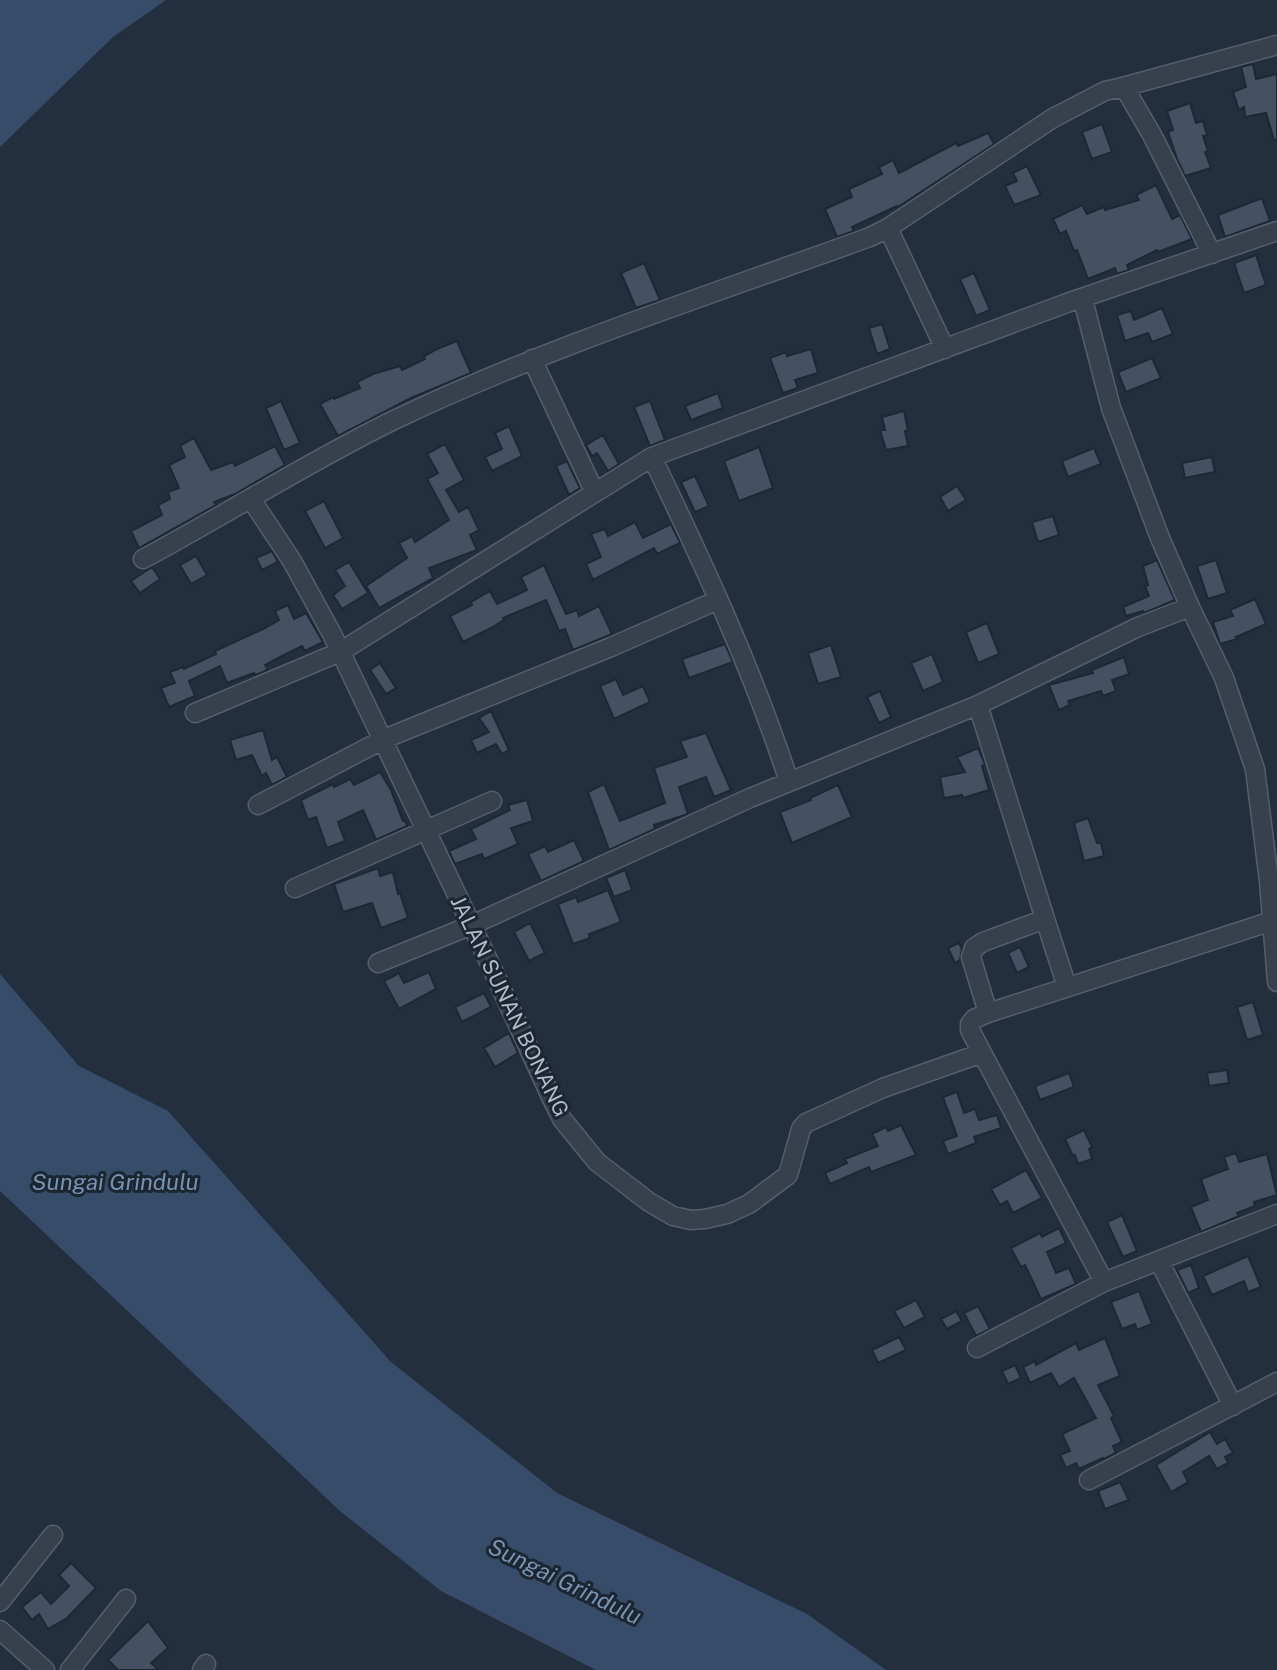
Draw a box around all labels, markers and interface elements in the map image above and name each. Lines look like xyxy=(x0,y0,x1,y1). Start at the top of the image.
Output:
street label: JALAN SUNAN BONANG xyxy=(446,892,574,1120)
water label: Sungai Grindulu xyxy=(31,1168,199,1195)
water label: Sungai Grindulu xyxy=(484,1532,646,1630)

